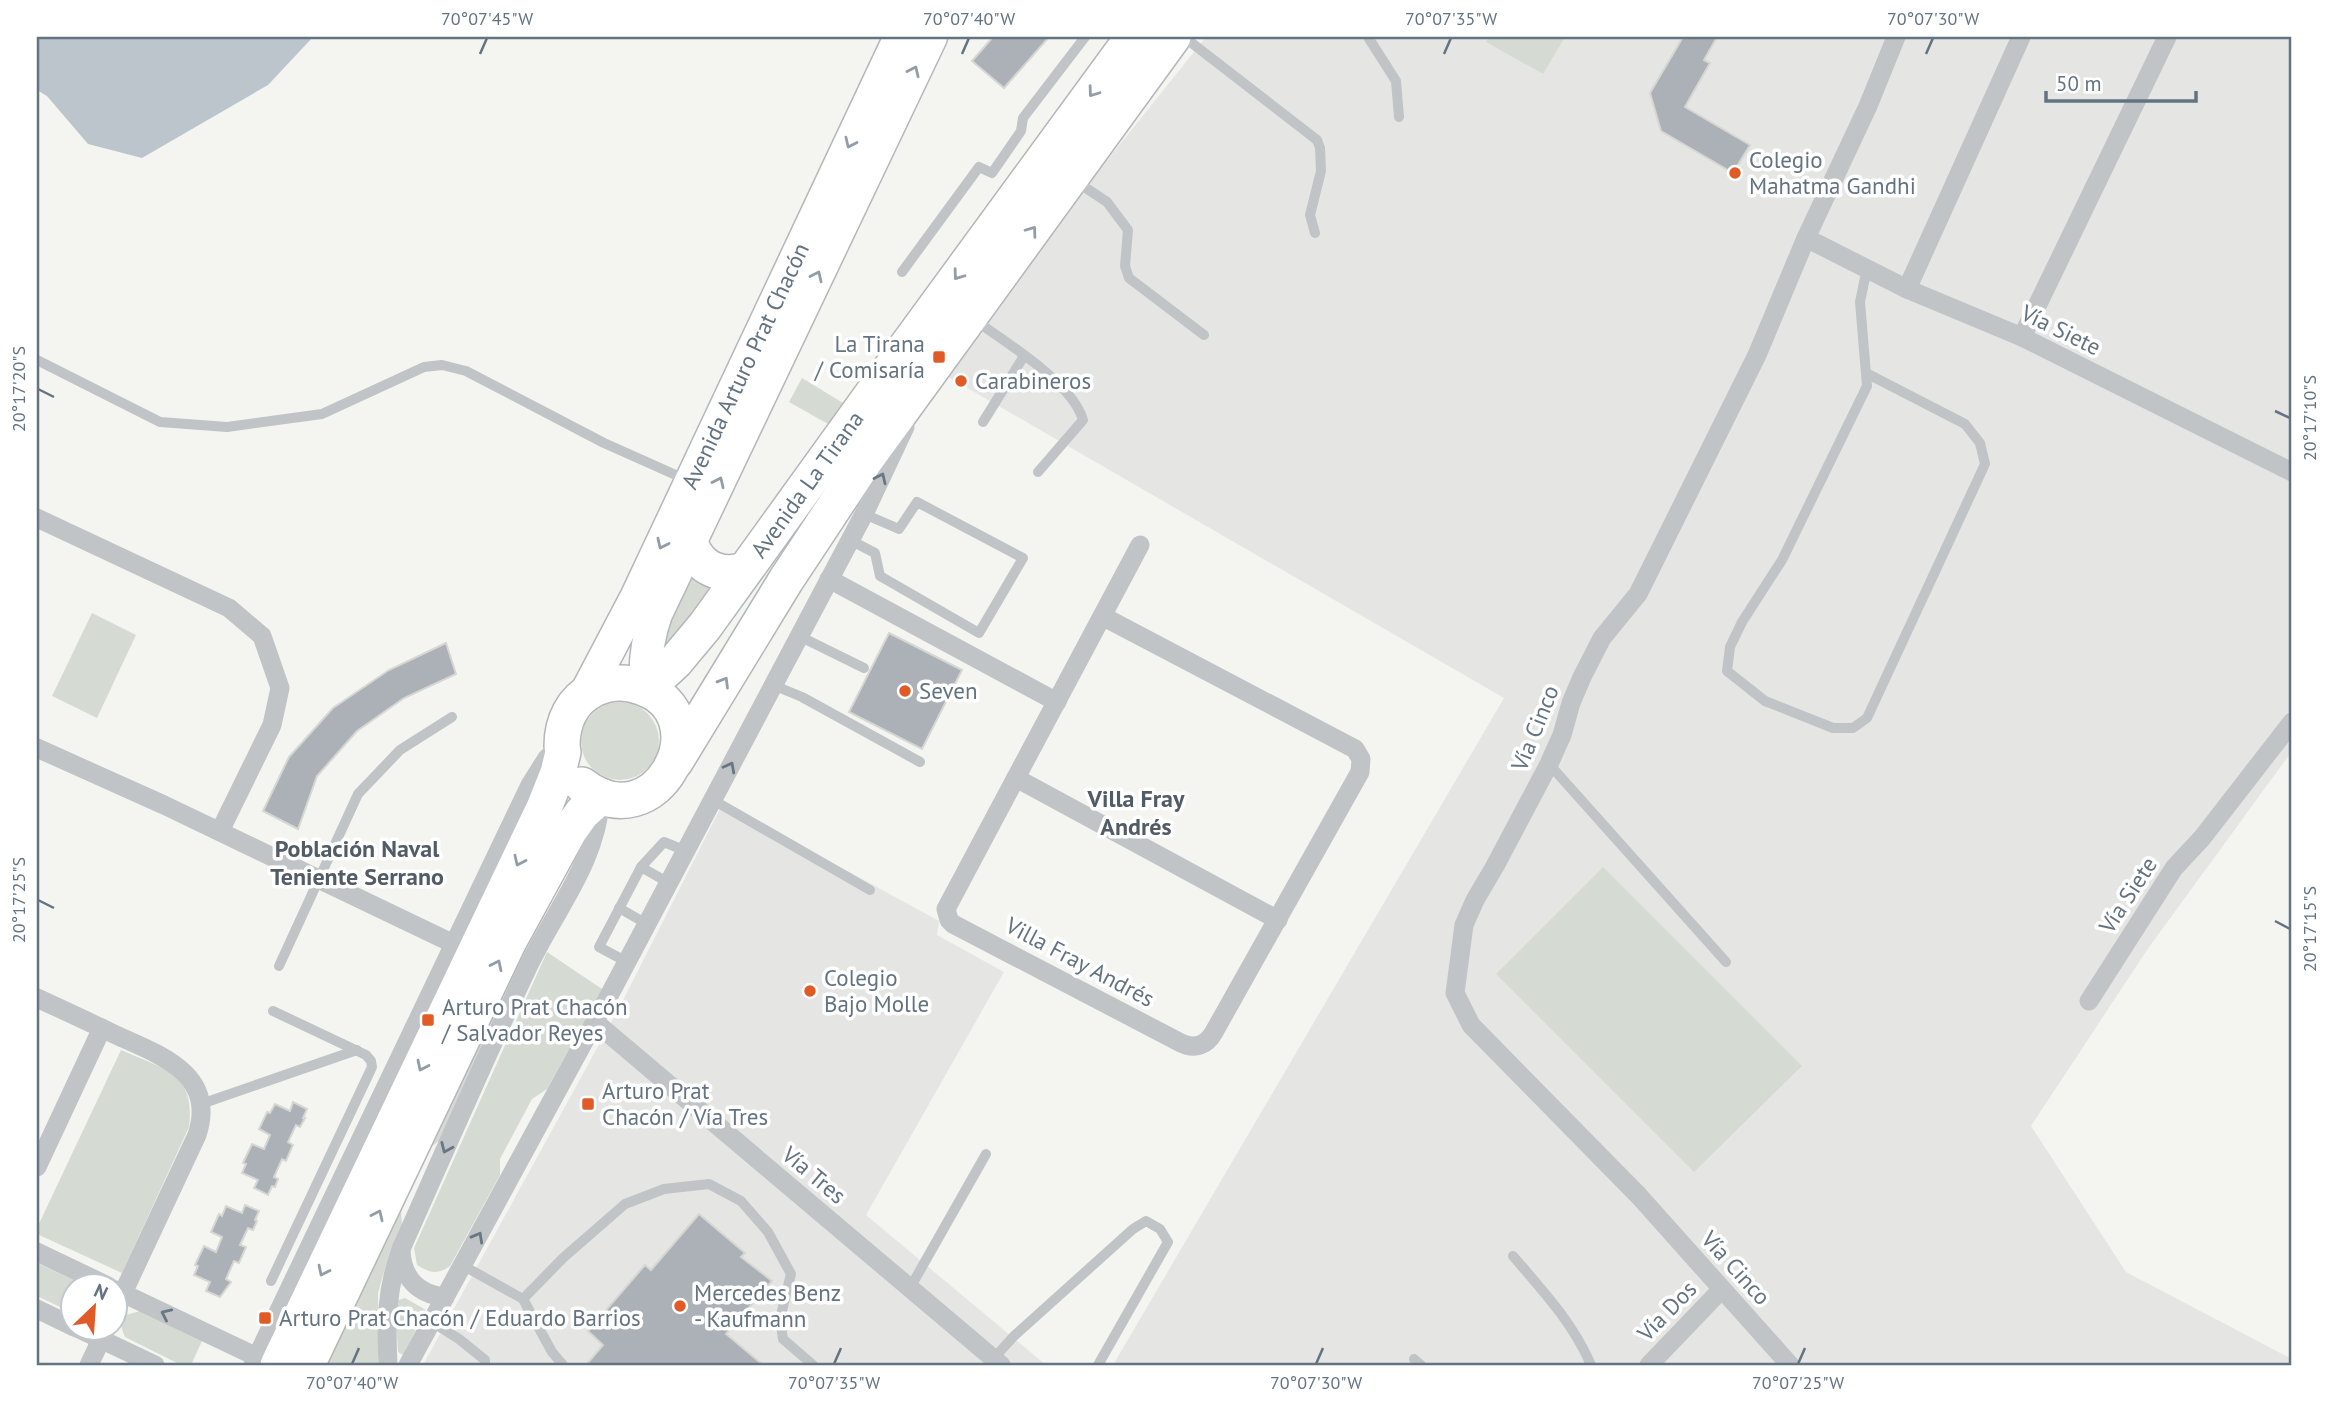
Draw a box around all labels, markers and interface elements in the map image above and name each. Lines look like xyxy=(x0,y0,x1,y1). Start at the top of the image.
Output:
text: 70°07'45"W xyxy=(441,7,533,30)
text: 70°07'40"W xyxy=(923,7,1015,30)
text: 70°07'35"W xyxy=(1405,7,1497,30)
text: 70°07'30"W xyxy=(1887,7,1979,30)
scale bar xyxy=(2046,60,2196,104)
one-way arrow xyxy=(906,66,920,78)
text: 50 m xyxy=(2056,70,2102,97)
one-way arrow xyxy=(1089,84,1101,97)
one-way arrow xyxy=(844,136,858,148)
place label: Colegio Mahatma Gandhi xyxy=(1749,145,1916,200)
marker: Colegio Mahatma Gandhi xyxy=(1727,165,1743,181)
one-way arrow xyxy=(1024,226,1036,239)
street label: Avenida Arturo Prat Chacón xyxy=(674,238,815,494)
one-way arrow xyxy=(954,267,966,280)
one-way arrow xyxy=(809,271,823,283)
street label: Vía Siete xyxy=(2016,297,2106,361)
place label: La Tirana / Comisaría xyxy=(814,329,925,384)
text: 20°17'20"S xyxy=(7,346,30,432)
marker: La Tirana / Comisaría xyxy=(931,349,947,365)
place label: Carabineros xyxy=(975,366,1091,395)
marker: Carabineros xyxy=(953,373,969,389)
text: 20°17'10"S xyxy=(2298,375,2321,461)
street label: Avenida La Tirana xyxy=(744,405,869,563)
one-way arrow xyxy=(873,473,887,485)
one-way arrow xyxy=(711,476,725,489)
one-way arrow xyxy=(656,536,670,549)
place label: Seven xyxy=(919,676,978,705)
one-way arrow xyxy=(715,677,728,690)
street label: Vía Cinco xyxy=(1504,681,1565,776)
marker: Seven xyxy=(897,683,913,699)
one-way arrow xyxy=(722,761,736,774)
district label: Villa Fray Andrés xyxy=(1087,783,1185,842)
district label: Población Naval Teniente Serrano xyxy=(270,833,444,892)
street label: Vía Siete xyxy=(2092,851,2163,939)
one-way arrow xyxy=(513,854,527,866)
text: 20°17'25"S xyxy=(7,857,30,943)
text: 20°17'15"S xyxy=(2298,886,2321,972)
street label: Villa Fray Andrés xyxy=(1000,910,1160,1013)
one-way arrow xyxy=(489,960,503,972)
place label: Colegio Bajo Molle xyxy=(824,963,929,1018)
marker: Colegio Bajo Molle xyxy=(802,983,818,999)
place label: Arturo Prat Chacón / Salvador Reyes xyxy=(441,992,628,1047)
marker: Arturo Prat Chacón / Salvador Reyes xyxy=(420,1012,436,1028)
one-way arrow xyxy=(416,1059,430,1071)
place label: Arturo Prat Chacón / Vía Tres xyxy=(602,1076,768,1131)
marker: Arturo Prat Chacón / Vía Tres xyxy=(580,1096,596,1112)
street label: Vía Tres xyxy=(776,1139,852,1210)
one-way arrow xyxy=(440,1141,454,1153)
one-way arrow xyxy=(370,1210,384,1222)
street label: Vía Cinco xyxy=(1695,1224,1777,1311)
one-way arrow xyxy=(470,1232,483,1244)
one-way arrow xyxy=(318,1264,332,1276)
north arrow xyxy=(60,1272,130,1342)
street label: Vía Dos xyxy=(1630,1274,1702,1348)
text: N xyxy=(90,1278,112,1305)
place label: Mercedes Benz - Kaufmann xyxy=(694,1278,841,1333)
marker: Mercedes Benz - Kaufmann xyxy=(672,1298,688,1314)
place label: Arturo Prat Chacón / Eduardo Barrios xyxy=(279,1303,641,1332)
one-way arrow xyxy=(160,1308,173,1322)
marker: Arturo Prat Chacón / Eduardo Barrios xyxy=(257,1310,273,1326)
text: 70°07'40"W xyxy=(306,1371,398,1394)
text: 70°07'35"W xyxy=(788,1371,880,1394)
text: 70°07'30"W xyxy=(1270,1371,1362,1394)
text: 70°07'25"W xyxy=(1752,1371,1844,1394)

